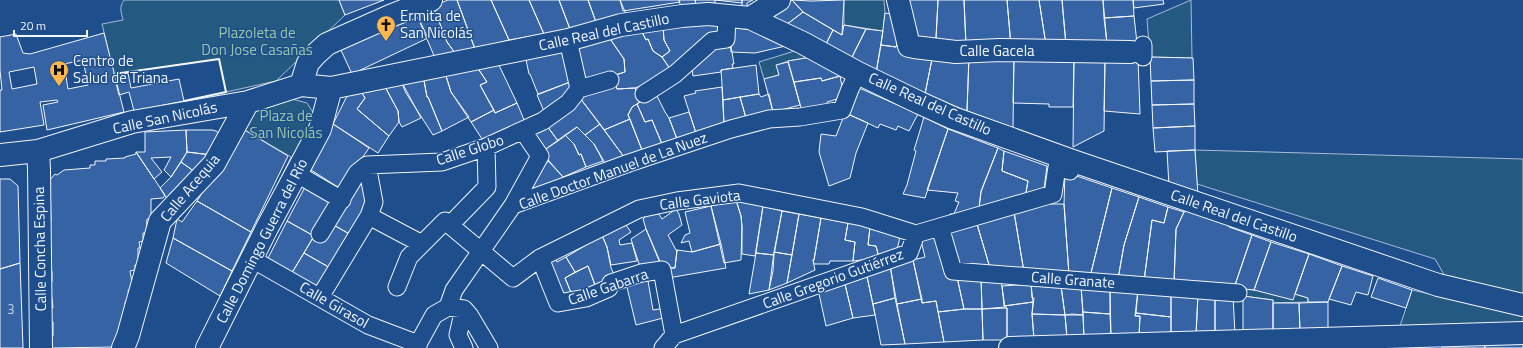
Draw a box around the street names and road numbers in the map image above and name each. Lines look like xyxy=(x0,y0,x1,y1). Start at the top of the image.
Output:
street label: Calle Real del Castillo xyxy=(537,6,671,57)
street label: Calle Gacela xyxy=(959,39,1035,62)
street label: Calle Real del Castillo xyxy=(865,66,996,141)
street label: Calle San Nicolás xyxy=(111,95,219,140)
street label: Calle Doctor Manuel de La Nuez xyxy=(515,126,710,215)
street label: Calle Globo xyxy=(433,128,507,171)
street label: Calle Acequia xyxy=(154,148,225,227)
street label: Calle Domingo Guerra del Río xyxy=(210,154,313,327)
street label: Calle Gaviota xyxy=(658,183,742,216)
street label: Calle Real del Castillo xyxy=(1168,183,1301,248)
street label: Calle Concha Espina xyxy=(27,186,52,312)
street label: Calle Gregorio Gutiérrez xyxy=(759,242,907,315)
street label: Calle Gabarra xyxy=(565,262,652,311)
street label: Calle Granate xyxy=(1030,265,1116,294)
street label: Calle Girasol xyxy=(295,275,373,334)

